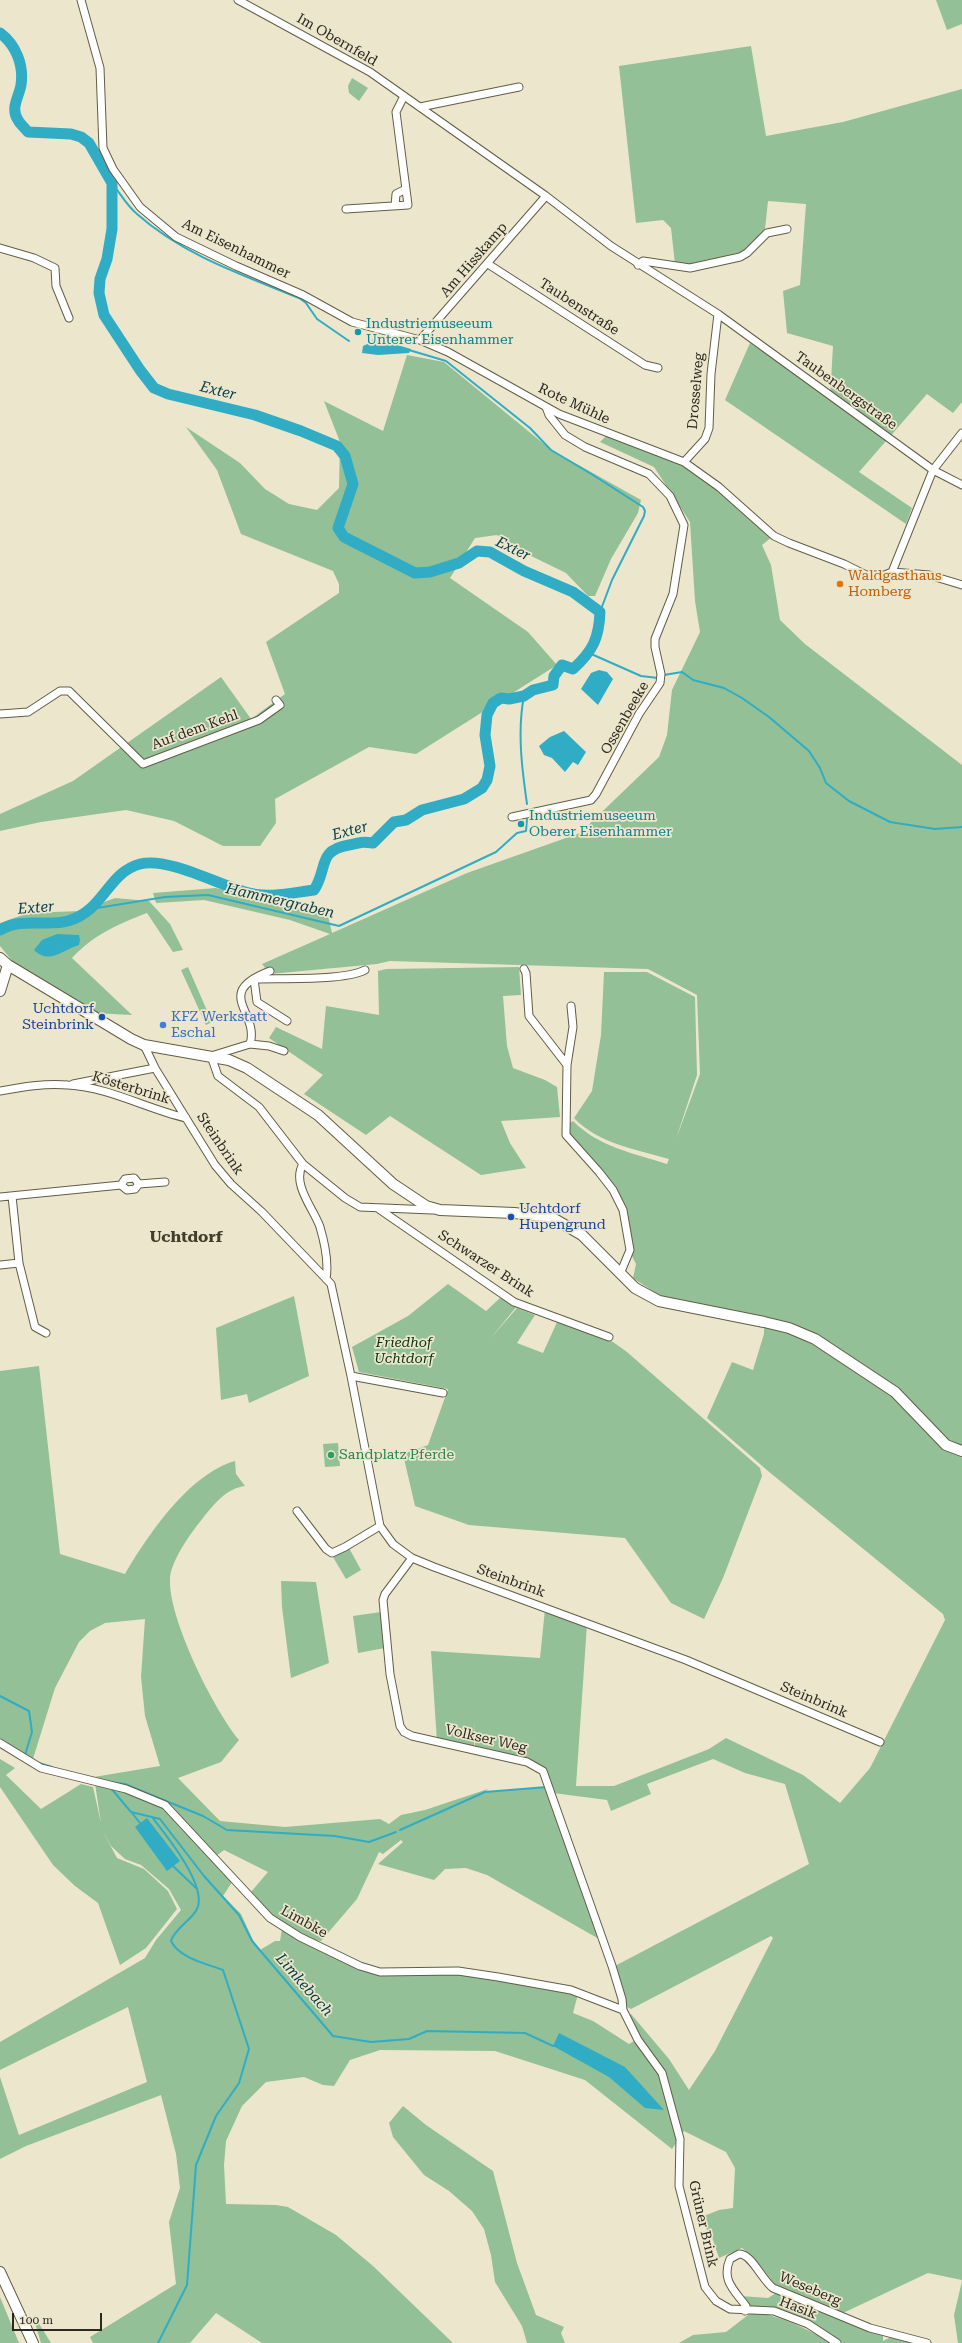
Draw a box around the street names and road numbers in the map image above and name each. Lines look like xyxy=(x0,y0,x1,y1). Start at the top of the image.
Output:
street label: Im Obernfeld xyxy=(294,10,380,70)
street label: Am Eisenhammer xyxy=(179,216,293,282)
street label: Am Hisskamp xyxy=(437,219,511,301)
street label: Taubenstraße xyxy=(536,275,622,339)
street label: Taubenbergstraße xyxy=(792,348,900,434)
street label: Drosselweg xyxy=(684,352,708,430)
street label: Rote Mühle xyxy=(535,380,613,428)
street label: Ossenbeeke xyxy=(597,679,653,757)
street label: Auf dem Kehl xyxy=(149,707,241,753)
street label: Kösterbrink xyxy=(90,1068,172,1108)
street label: Steinbrink xyxy=(193,1110,247,1178)
street label: Schwarzer Brink xyxy=(435,1227,537,1301)
street label: Steinbrink xyxy=(474,1561,548,1601)
street label: Steinbrink xyxy=(778,1678,850,1722)
street label: Volkser Weg xyxy=(443,1721,529,1757)
street label: Limbke xyxy=(278,1902,330,1942)
street label: Grüner Brink xyxy=(685,2179,721,2269)
street label: Weseberg xyxy=(777,2268,843,2310)
street label: Hasik xyxy=(777,2293,819,2323)

